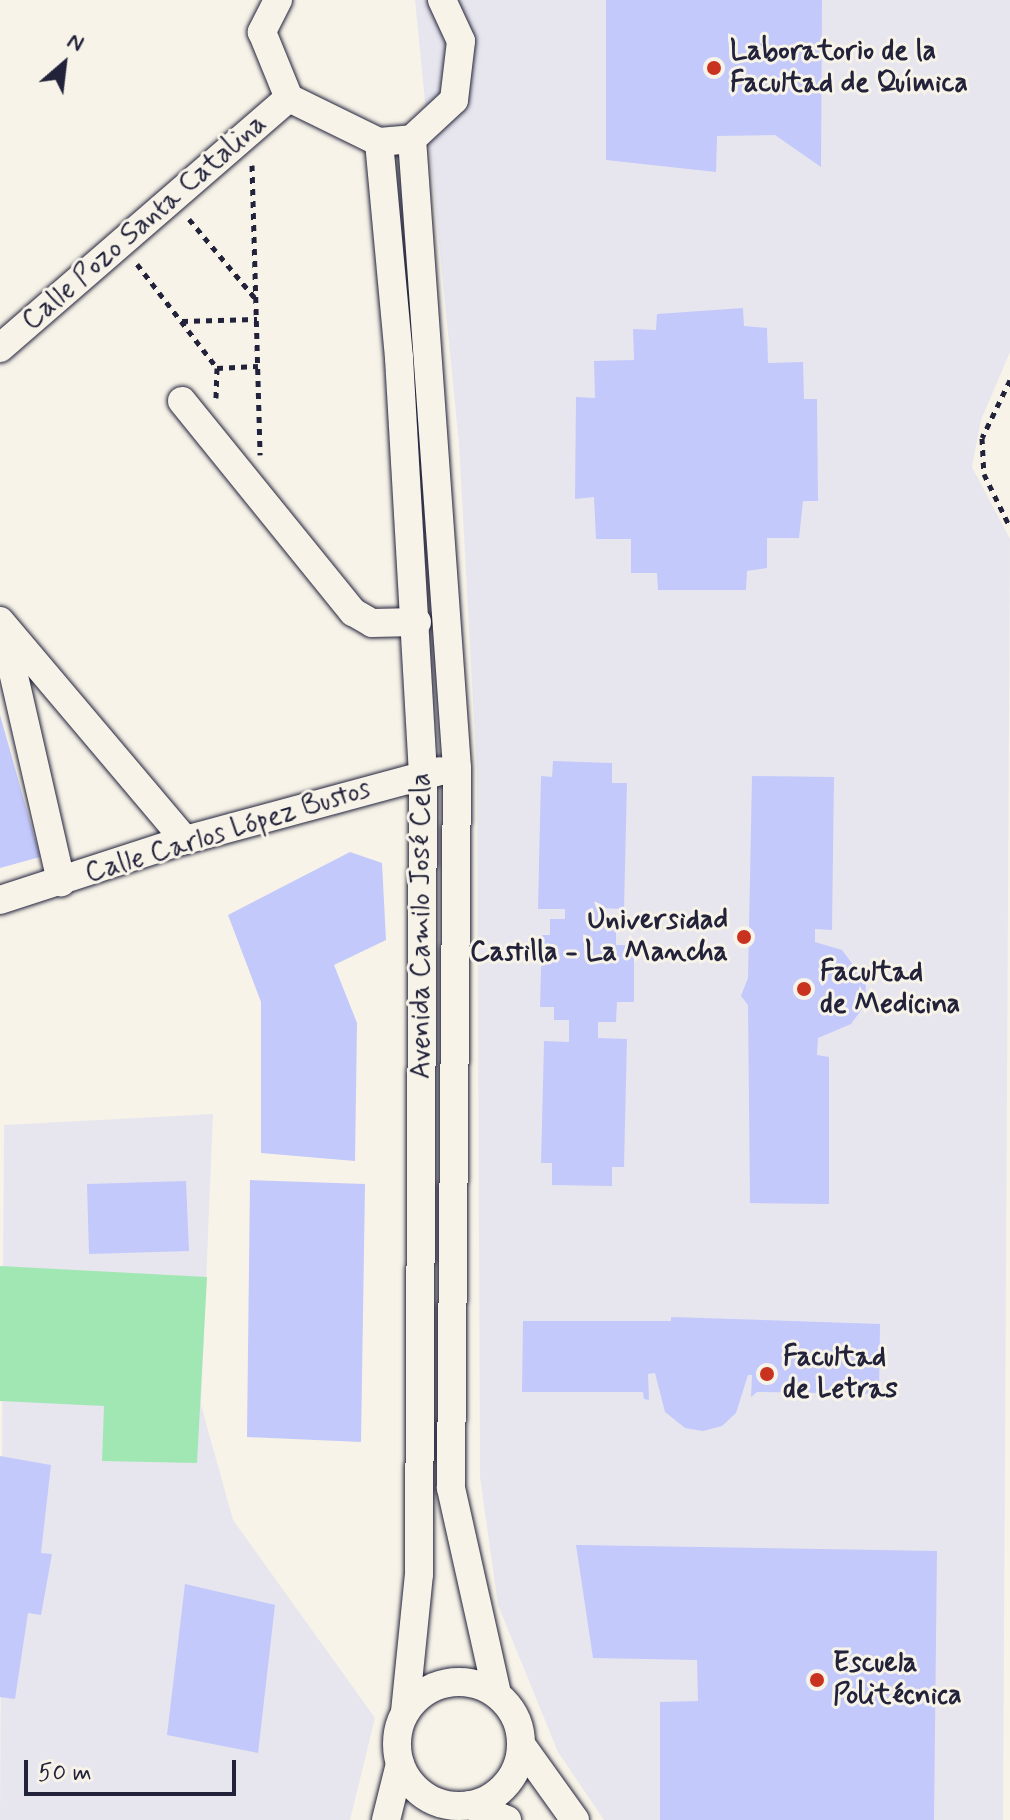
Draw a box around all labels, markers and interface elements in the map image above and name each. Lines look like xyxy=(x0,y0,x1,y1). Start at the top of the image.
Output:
north arrow xyxy=(24,24,104,104)
text: N xyxy=(62,27,88,59)
place label: Laboratorio de la Facultad de Química xyxy=(730,35,971,101)
marker: Laboratorio de la Facultad de Química xyxy=(705,59,723,77)
street label: Calle Pozo Santa Catalina xyxy=(18,109,272,337)
street label: Calle Carlos López Bustos xyxy=(80,772,376,892)
street label: Avenida Camilo José Cela xyxy=(405,773,439,1079)
place label: Universidad Castilla - La Mancha xyxy=(477,904,728,970)
marker: Universidad Castilla - La Mancha xyxy=(735,928,753,946)
place label: Facultad de Medicina xyxy=(820,956,959,1022)
marker: Facultad de Medicina xyxy=(795,980,813,998)
place label: Facultad de Letras xyxy=(783,1341,896,1407)
marker: Facultad de Letras xyxy=(758,1365,776,1383)
place label: Escuela Politécnica xyxy=(833,1647,962,1713)
marker: Escuela Politécnica xyxy=(808,1671,826,1689)
scale bar xyxy=(28,1744,240,1794)
text: 50 m xyxy=(38,1758,92,1789)

